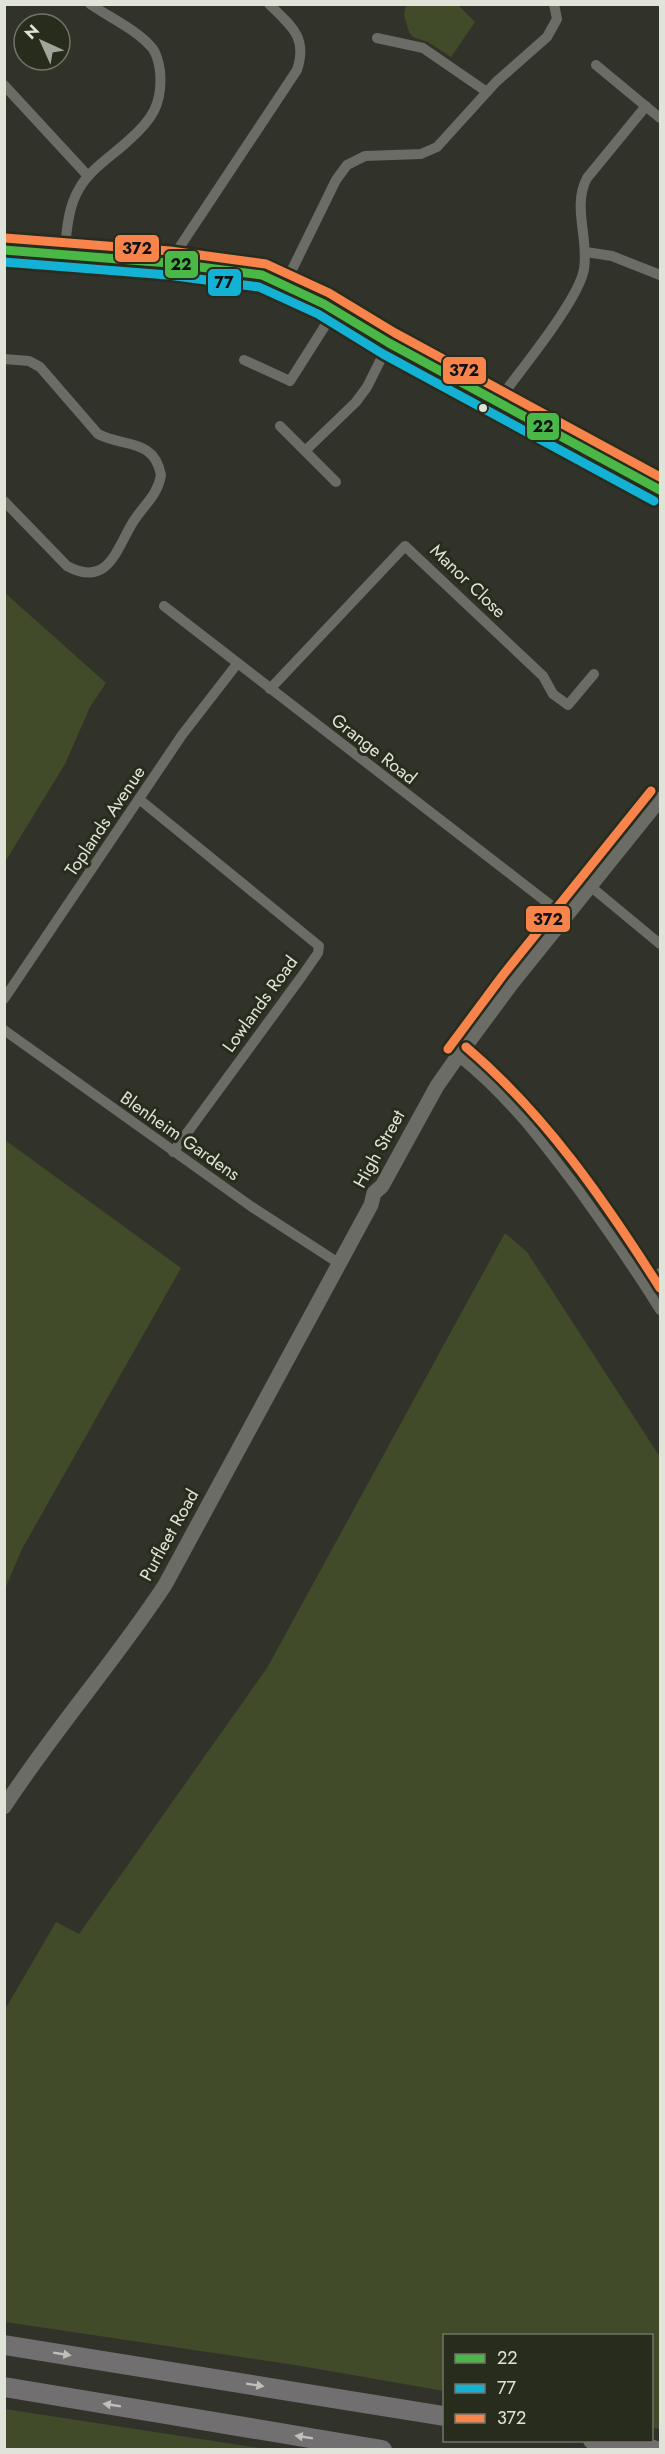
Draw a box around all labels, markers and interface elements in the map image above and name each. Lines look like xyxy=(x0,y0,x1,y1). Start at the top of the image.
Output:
north arrow xyxy=(12,12,72,72)
text: N xyxy=(19,19,44,44)
line badge: 372 xyxy=(114,234,160,263)
text: 372 xyxy=(122,237,152,260)
line badge: 22 xyxy=(164,250,199,279)
text: 22 xyxy=(171,253,192,276)
line badge: 77 xyxy=(207,268,242,297)
text: 77 xyxy=(214,271,234,294)
line badge: 372 xyxy=(442,356,487,385)
text: 372 xyxy=(449,359,479,382)
unlabelled marker xyxy=(477,402,489,414)
line badge: 22 xyxy=(526,412,560,441)
text: 22 xyxy=(533,415,554,438)
street label: Manor Close xyxy=(424,538,512,624)
street label: Grange Road xyxy=(326,707,422,791)
street label: Toplands Avenue xyxy=(58,761,152,881)
line badge: 372 xyxy=(525,905,571,933)
text: 372 xyxy=(533,908,563,931)
street label: Lowlands Road xyxy=(216,950,304,1058)
street label: Blenheim Gardens xyxy=(115,1085,245,1187)
street label: High Street xyxy=(347,1105,411,1193)
street label: Purfleet Road xyxy=(133,1484,205,1586)
legend xyxy=(443,2334,653,2442)
text: 22 xyxy=(497,2345,517,2371)
one-way arrow xyxy=(53,2350,72,2359)
text: 77 xyxy=(497,2375,516,2401)
one-way arrow xyxy=(245,2381,264,2390)
one-way arrow xyxy=(102,2400,121,2409)
text: 372 xyxy=(497,2405,526,2431)
one-way arrow xyxy=(294,2432,313,2441)

